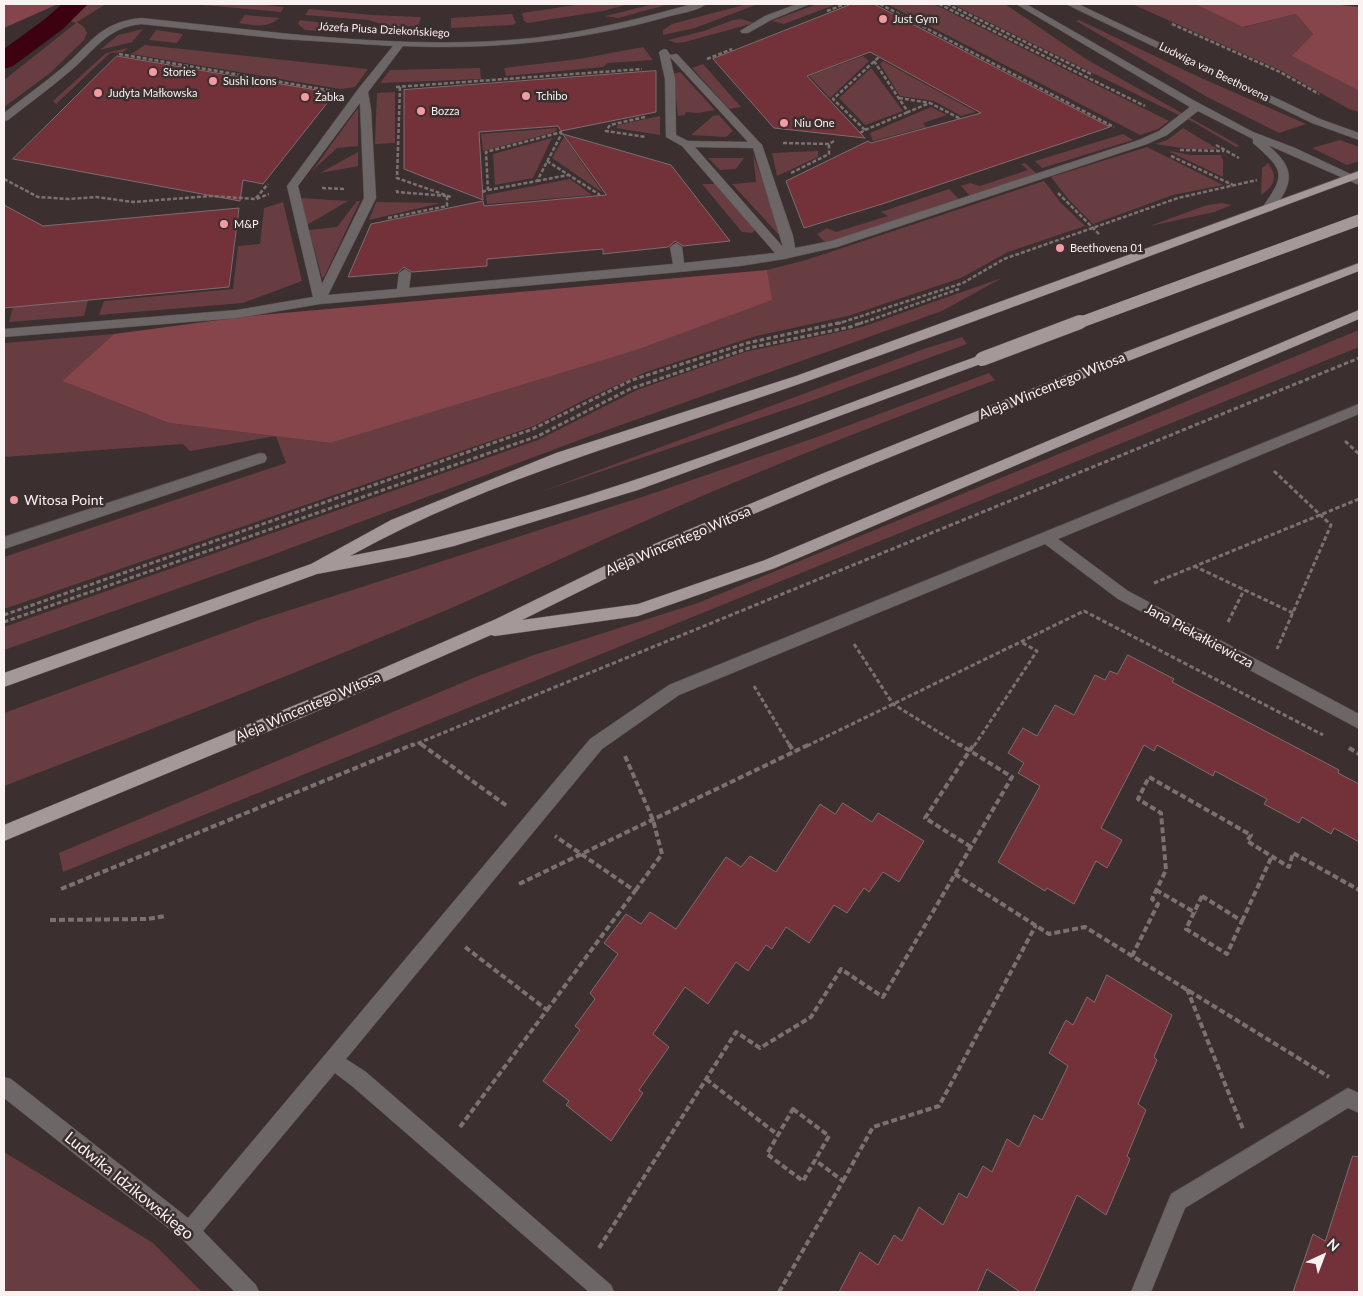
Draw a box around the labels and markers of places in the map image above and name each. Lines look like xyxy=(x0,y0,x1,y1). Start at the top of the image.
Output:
place label: Just Gym xyxy=(893,12,938,26)
marker: Just Gym xyxy=(877,13,889,25)
place label: Stories xyxy=(163,65,196,79)
marker: Stories xyxy=(147,66,159,78)
place label: Sushi Icons xyxy=(223,74,277,88)
marker: Sushi Icons xyxy=(207,75,219,87)
place label: Judyta Małkowska xyxy=(108,86,197,100)
marker: Judyta Małkowska xyxy=(92,87,104,99)
place label: Tchibo xyxy=(536,89,568,103)
place label: Żabka xyxy=(315,90,344,104)
marker: Tchibo xyxy=(520,90,532,102)
marker: Żabka xyxy=(299,91,311,103)
place label: Bozza xyxy=(431,104,460,118)
marker: Bozza xyxy=(415,105,427,117)
place label: Niu One xyxy=(794,116,835,130)
marker: Niu One xyxy=(778,117,790,129)
place label: M&P xyxy=(234,217,259,231)
marker: M&P xyxy=(218,218,230,230)
place label: Beethovena 01 xyxy=(1070,241,1143,255)
marker: Beethovena 01 xyxy=(1054,242,1066,254)
place label: Witosa Point xyxy=(24,492,103,508)
marker: Witosa Point xyxy=(8,494,20,506)

